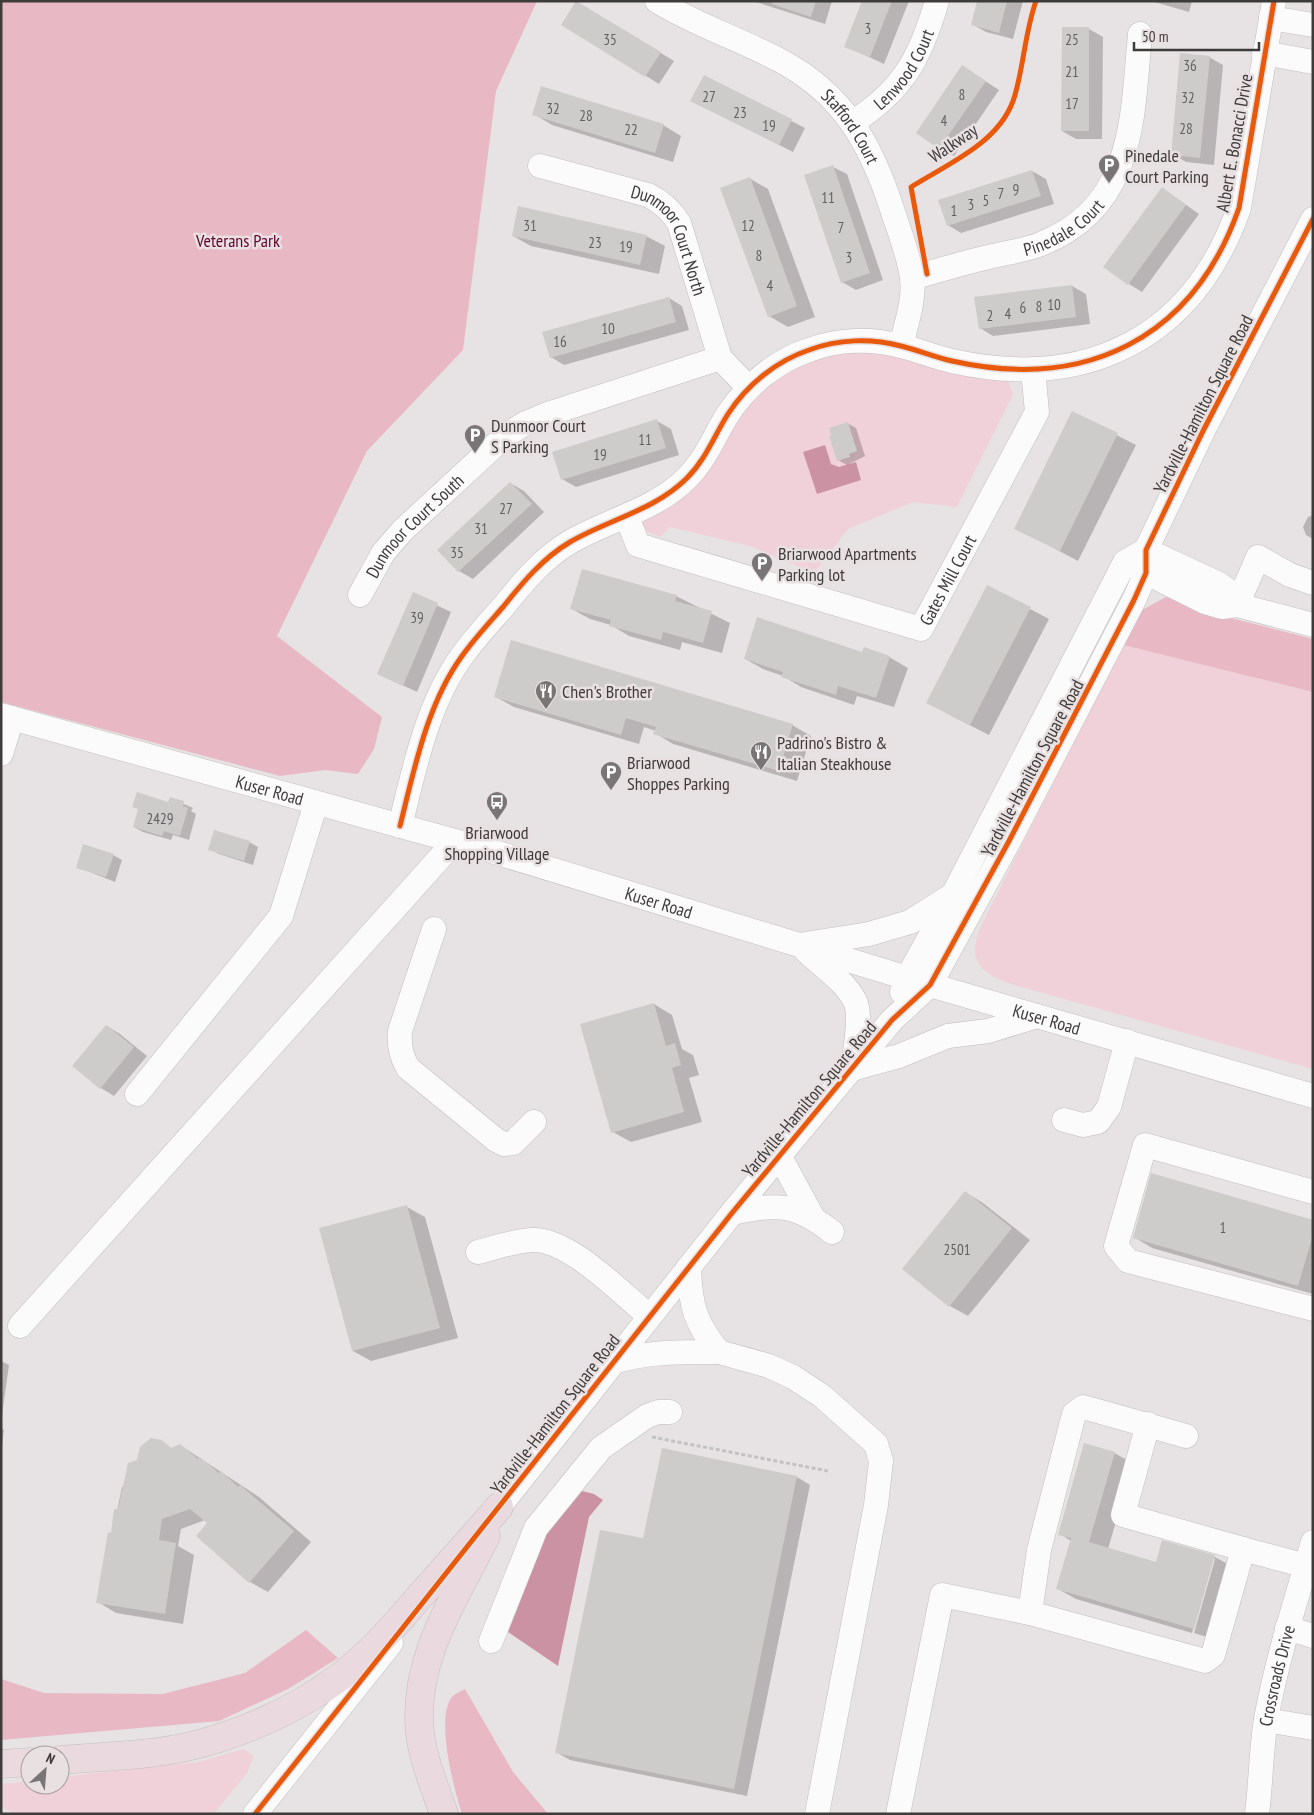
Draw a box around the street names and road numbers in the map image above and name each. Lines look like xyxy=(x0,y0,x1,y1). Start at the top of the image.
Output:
street label: Lenwood Court xyxy=(868,26,938,114)
street label: Albert E. Bonacci Drive xyxy=(1211,72,1257,214)
street label: Stafford Court xyxy=(817,84,885,168)
street label: Walkway xyxy=(924,118,982,168)
street label: Dunmoor Court North xyxy=(629,179,712,298)
street label: Pinedale Court xyxy=(1021,194,1109,261)
street label: Yardville-Hamilton Square Road xyxy=(1148,311,1258,497)
street label: Dunmoor Court South xyxy=(360,469,468,582)
street label: Gates Mill Court xyxy=(914,531,981,629)
street label: Yardville-Hamilton Square Road xyxy=(976,675,1088,861)
street label: Kuser Road xyxy=(233,769,306,810)
street label: Kuser Road xyxy=(622,881,695,923)
street label: Kuser Road xyxy=(1010,998,1083,1040)
street label: Yardville-Hamilton Square Road xyxy=(737,1016,881,1182)
street label: Yardville-Hamilton Square Road xyxy=(485,1329,625,1499)
street label: Crossroads Drive xyxy=(1254,1622,1300,1728)

